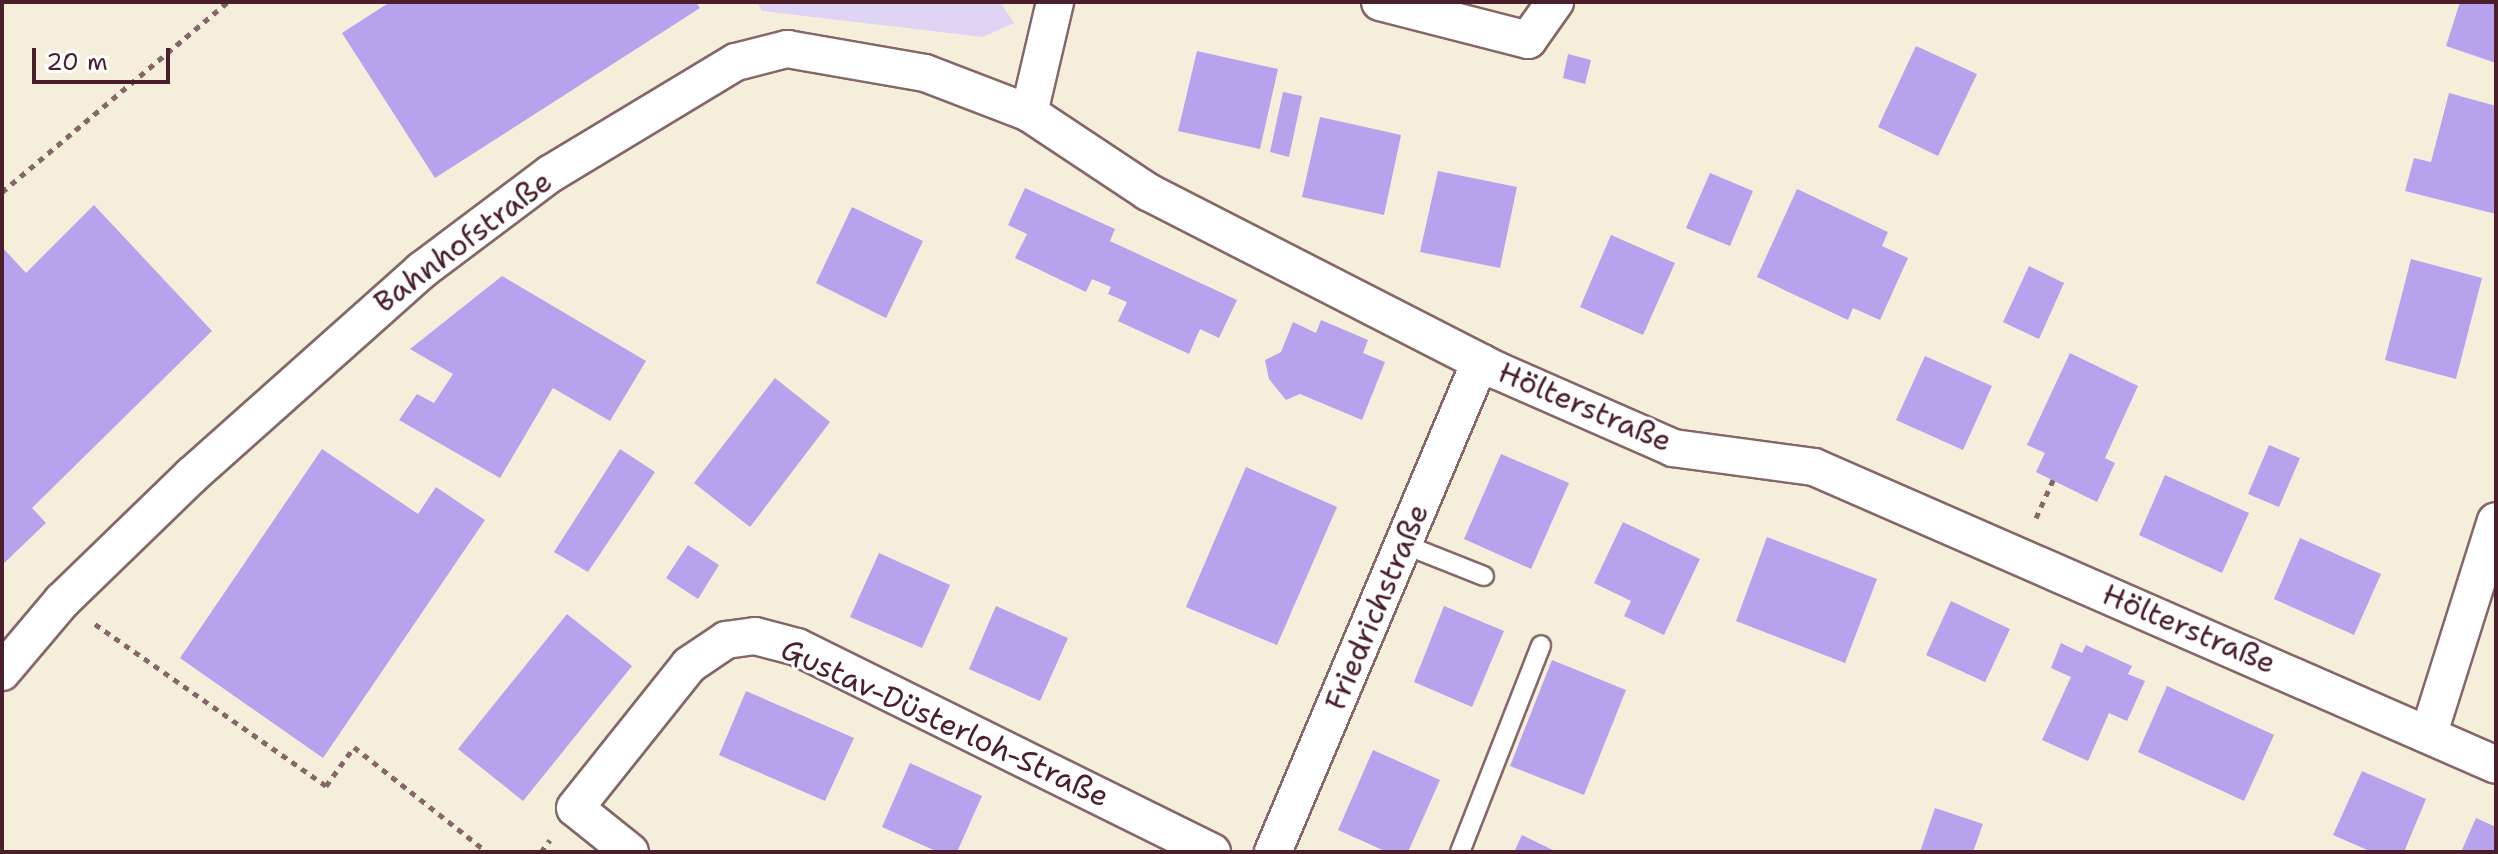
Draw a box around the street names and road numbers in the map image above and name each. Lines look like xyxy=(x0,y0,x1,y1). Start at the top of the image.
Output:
street label: Bahnhofstraße xyxy=(367,163,559,321)
street label: Hölterstraße xyxy=(1493,354,1677,460)
street label: Friedrichstraße xyxy=(1317,498,1437,716)
street label: Hölterstraße xyxy=(2097,576,2281,682)
street label: Gustav-Düsterloh-Straße xyxy=(775,631,1115,815)

